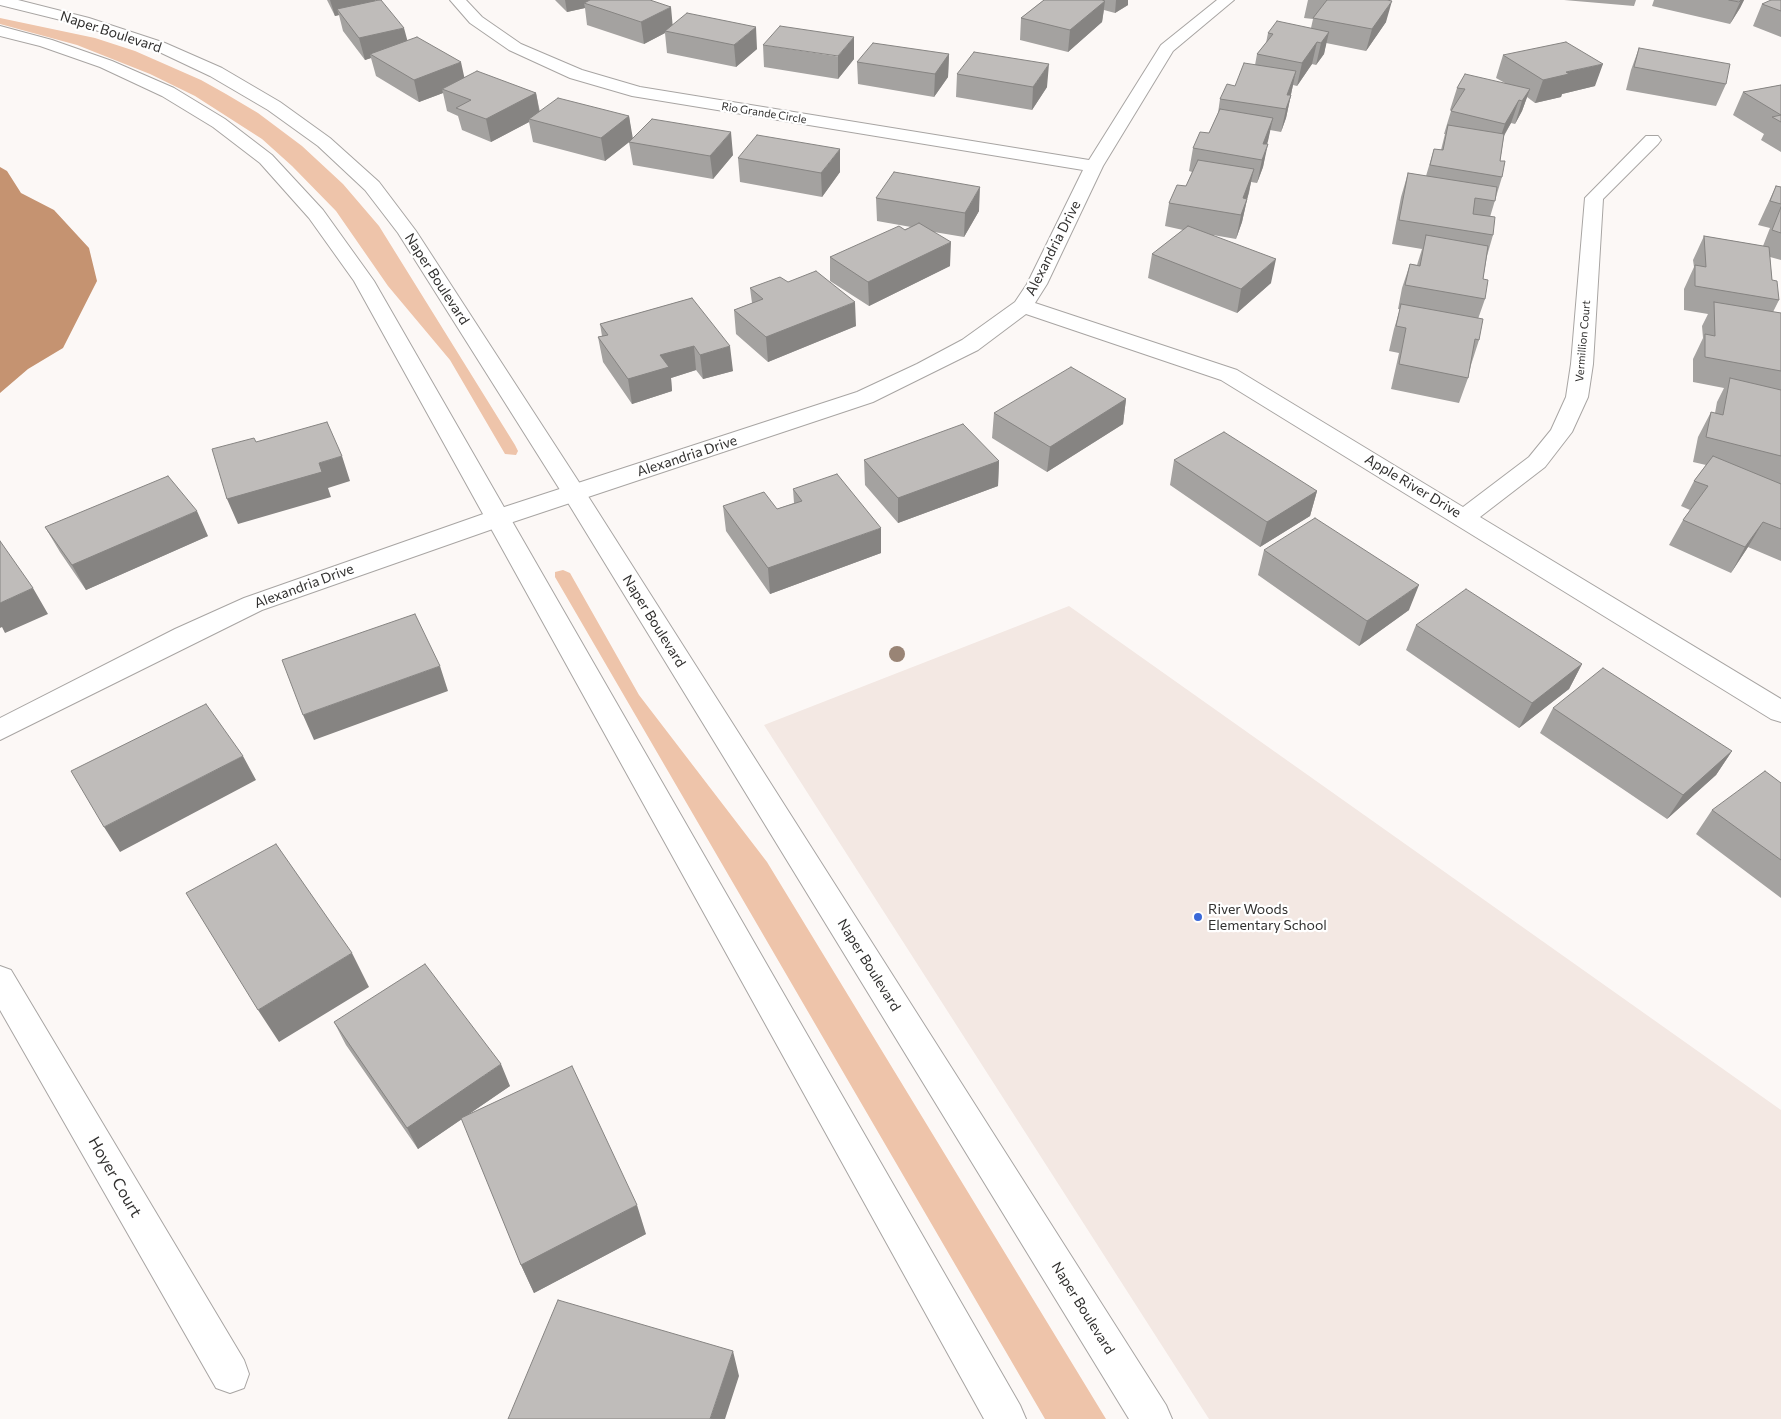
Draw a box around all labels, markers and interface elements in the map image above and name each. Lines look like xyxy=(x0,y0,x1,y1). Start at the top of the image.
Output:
street label: Naper Boulevard xyxy=(58,8,164,56)
street label: Rio Grande Circle xyxy=(720,100,808,126)
street label: Alexandria Drive xyxy=(1022,198,1084,298)
street label: Naper Boulevard xyxy=(401,230,473,328)
street label: Vermillion Court xyxy=(1573,300,1593,382)
street label: Alexandria Drive xyxy=(635,432,739,480)
street label: Apple River Drive xyxy=(1362,451,1464,521)
street label: Alexandria Drive xyxy=(252,560,356,612)
street label: Naper Boulevard xyxy=(619,572,689,670)
place label: River Woods Elementary School xyxy=(1208,901,1327,934)
marker: River Woods Elementary School xyxy=(1192,911,1204,923)
street label: Naper Boulevard xyxy=(834,916,904,1014)
street label: Hoyer Court xyxy=(84,1133,146,1221)
street label: Naper Boulevard xyxy=(1048,1259,1118,1357)

